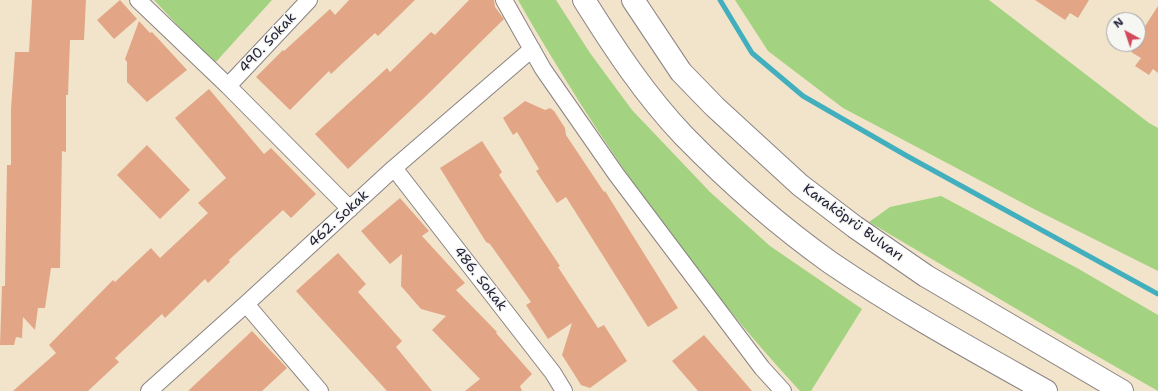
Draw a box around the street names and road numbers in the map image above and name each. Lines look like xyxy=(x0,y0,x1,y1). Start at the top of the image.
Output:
street label: 490. Sokak xyxy=(236,9,300,77)
street label: Karaköprü Bulvarı xyxy=(799,181,907,265)
street label: 462. Sokak xyxy=(305,187,373,251)
street label: 486. Sokak xyxy=(450,244,510,314)

